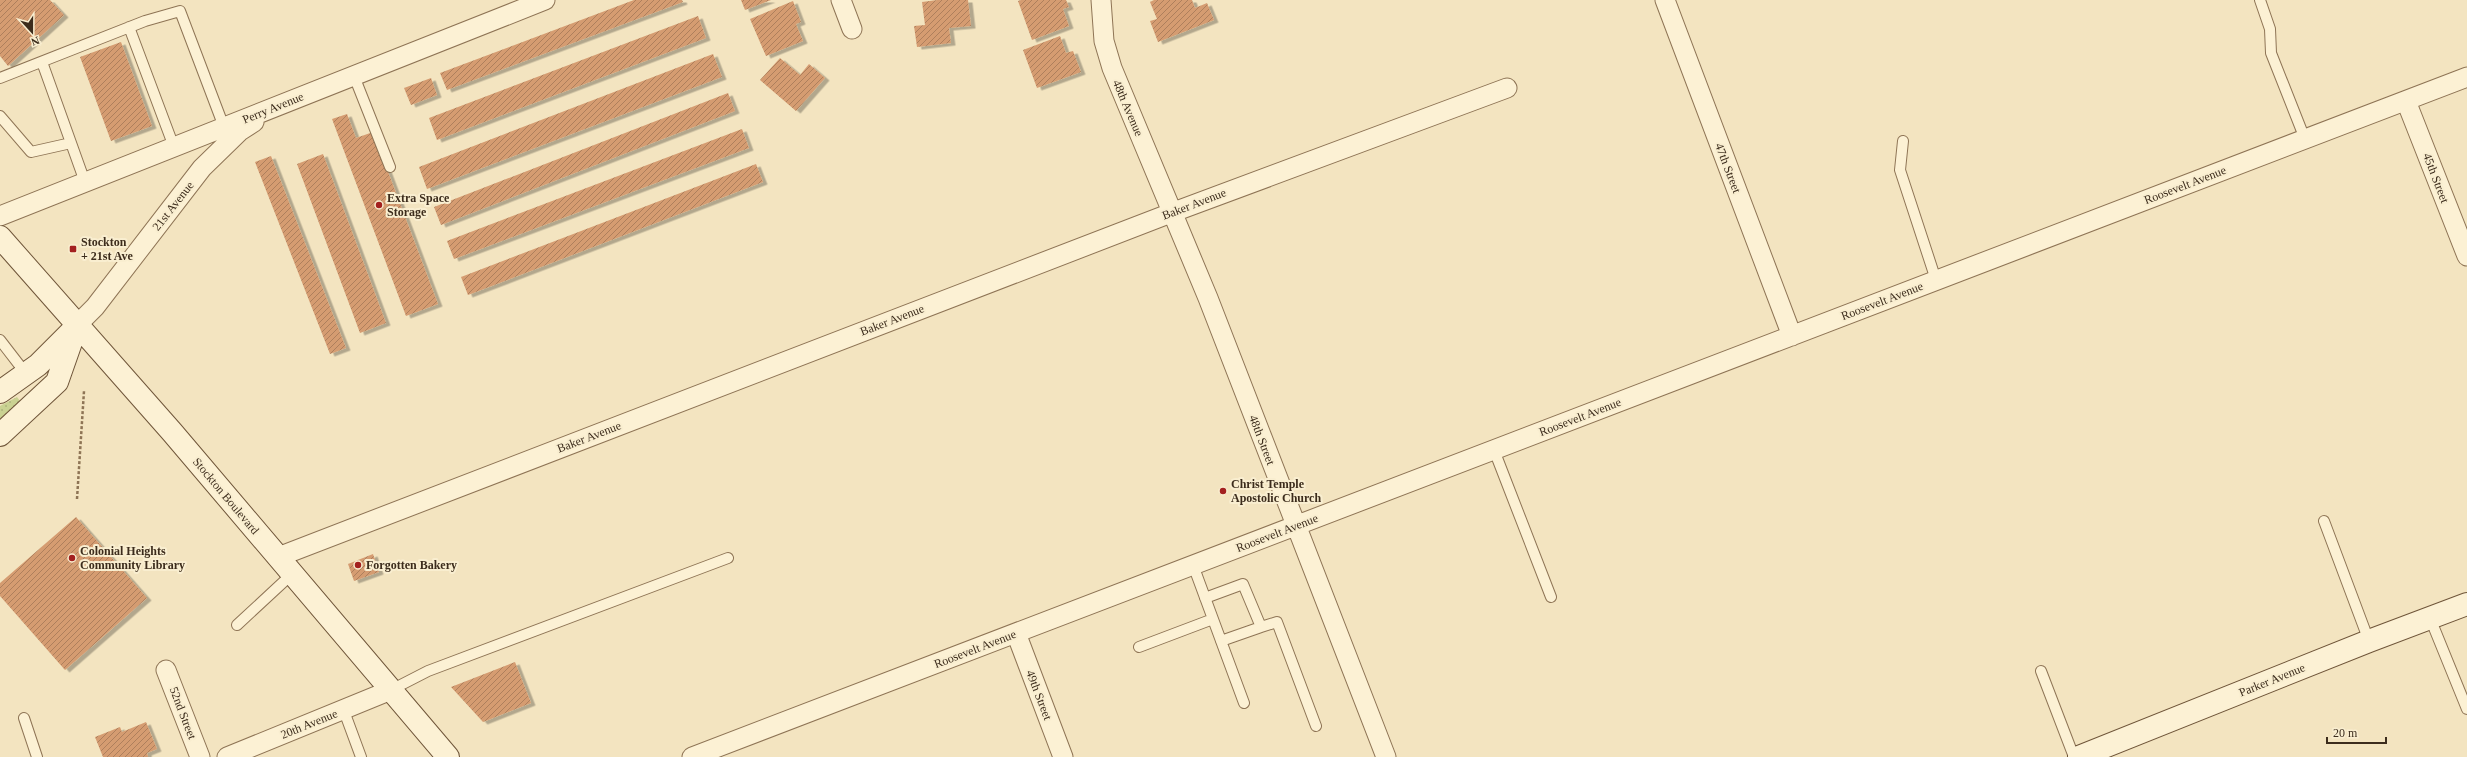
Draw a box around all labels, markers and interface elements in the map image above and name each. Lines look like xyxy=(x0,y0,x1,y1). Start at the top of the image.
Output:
north arrow xyxy=(12,12,52,52)
text: N xyxy=(30,34,41,48)
street label: 48th Avenue xyxy=(1110,78,1146,138)
street label: Perry Avenue xyxy=(240,89,306,127)
street label: 47th Street xyxy=(1712,141,1744,196)
street label: 45th Street xyxy=(2420,151,2452,206)
street label: Roosevelt Avenue xyxy=(2142,163,2228,207)
street label: 21st Avenue xyxy=(149,179,197,233)
street label: Baker Avenue xyxy=(1160,185,1228,223)
place label: Extra Space Storage xyxy=(387,191,450,219)
marker: Extra Space Storage xyxy=(374,200,384,210)
place label: Stockton + 21st Ave xyxy=(81,235,134,263)
marker: Stockton + 21st Ave xyxy=(68,244,78,254)
street label: Roosevelt Avenue xyxy=(1839,279,1925,323)
street label: Baker Avenue xyxy=(858,301,926,339)
street label: Roosevelt Avenue xyxy=(1537,395,1623,439)
street label: 48th Street xyxy=(1246,413,1278,468)
street label: Baker Avenue xyxy=(555,418,623,456)
street label: Stockton Boulevard xyxy=(190,455,262,537)
place label: Christ Temple Apostolic Church xyxy=(1231,477,1321,505)
marker: Christ Temple Apostolic Church xyxy=(1218,486,1228,496)
street label: Roosevelt Avenue xyxy=(1234,511,1320,555)
place label: Colonial Heights Community Library xyxy=(80,544,185,572)
marker: Colonial Heights Community Library xyxy=(67,553,77,563)
place label: Forgotten Bakery xyxy=(366,558,457,572)
marker: Forgotten Bakery xyxy=(353,560,363,570)
street label: Roosevelt Avenue xyxy=(932,627,1018,671)
street label: Parker Avenue xyxy=(2237,660,2307,700)
street label: 49th Street xyxy=(1023,668,1055,723)
street label: 52nd Street xyxy=(167,685,200,742)
street label: 20th Avenue xyxy=(279,706,339,742)
scale bar xyxy=(2327,719,2386,745)
text: 20 m xyxy=(2333,726,2358,740)

